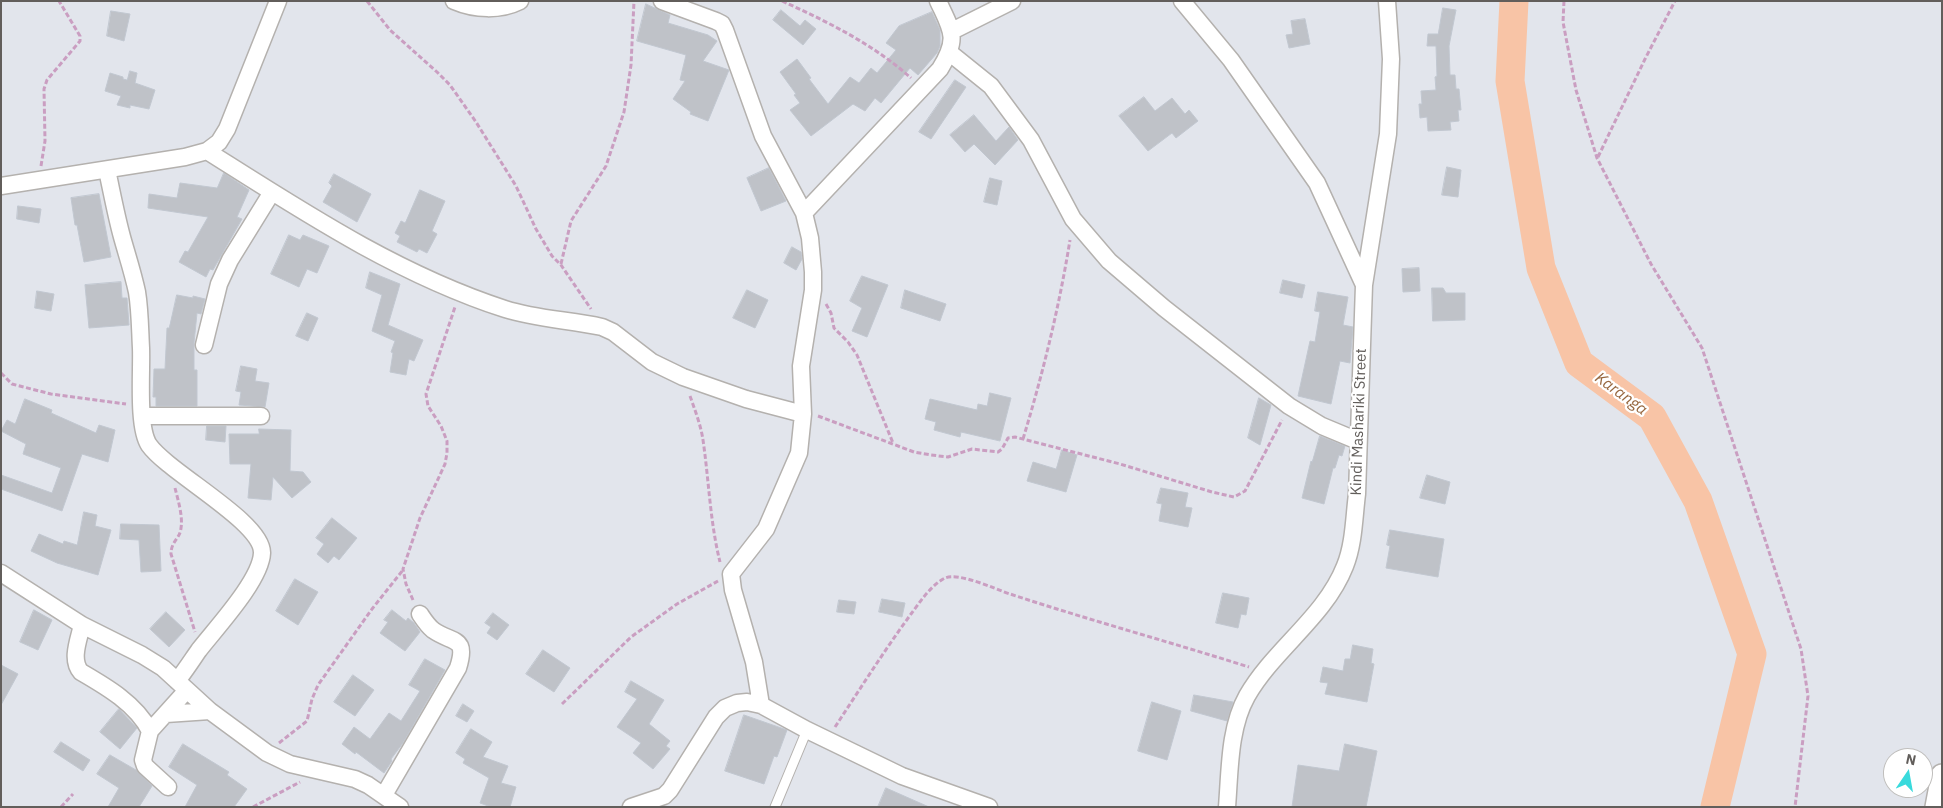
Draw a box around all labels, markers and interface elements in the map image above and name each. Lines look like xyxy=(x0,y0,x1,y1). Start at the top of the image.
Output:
street label: Kindi Mashariki Street xyxy=(1347,348,1371,496)
water label: Karanga xyxy=(1591,369,1651,419)
north arrow xyxy=(1883,748,1933,798)
text: N xyxy=(1904,749,1918,769)

